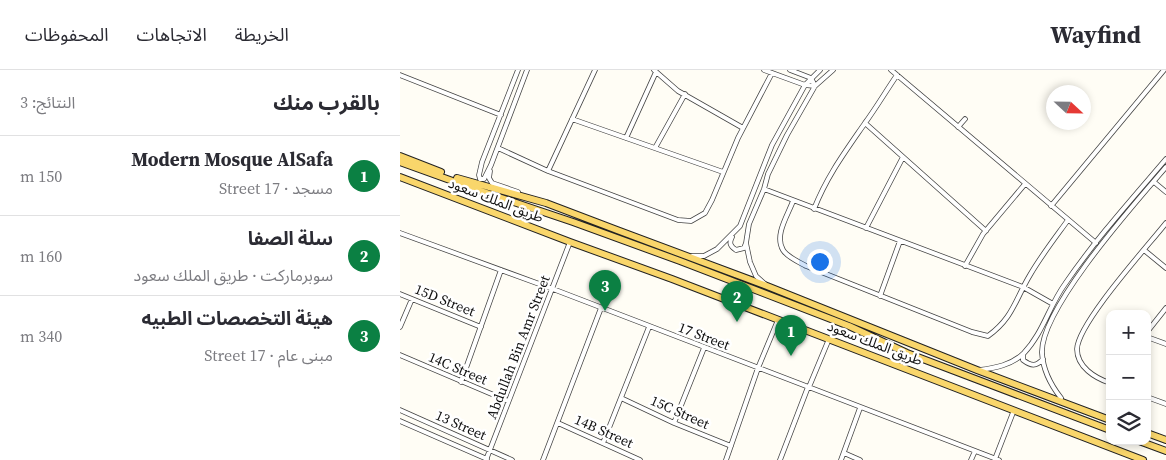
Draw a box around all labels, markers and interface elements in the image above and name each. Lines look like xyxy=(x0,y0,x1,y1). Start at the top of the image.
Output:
text: Wayfind xyxy=(1050,18,1141,51)
text: المحفوظات xyxy=(25,22,109,47)
text: الاتجاهات xyxy=(137,22,207,47)
text: الخريطة xyxy=(235,22,289,47)
north arrow xyxy=(1046,85,1091,130)
text: بالقرب منك xyxy=(273,88,380,117)
text: النتائج: 3 xyxy=(20,91,75,113)
text: Modern Mosque AlSafa xyxy=(131,146,333,172)
text: 150 m xyxy=(20,165,62,187)
text: 1 xyxy=(360,165,368,187)
street label: طريق الملك سعود xyxy=(446,173,546,227)
text: مسجد · 17 Street xyxy=(219,177,333,199)
text: سلة الصفا xyxy=(248,225,333,251)
text: 160 m xyxy=(20,245,62,267)
text: 2 xyxy=(360,245,368,267)
your location xyxy=(807,249,833,275)
text: سوبرماركت · طريق الملك سعود xyxy=(134,264,333,286)
pin: 3 xyxy=(589,270,621,311)
street label: Abdullah Bin Amr Street xyxy=(481,272,555,422)
street label: 15D Street xyxy=(412,279,479,321)
pin: 2 xyxy=(721,281,753,322)
text: هيئة التخصصات الطبيه xyxy=(141,305,333,331)
map controls xyxy=(1106,310,1151,445)
button: + xyxy=(1106,310,1151,355)
pin: 1 xyxy=(775,315,807,356)
street label: طريق الملك سعود xyxy=(825,316,925,370)
street label: 17 Street xyxy=(675,317,733,355)
text: 340 m xyxy=(20,325,62,347)
text: 3 xyxy=(360,325,368,347)
text: مبنى عام · 17 Street xyxy=(204,344,333,366)
street label: 14C Street xyxy=(425,347,491,390)
button: − xyxy=(1106,355,1151,400)
street label: 15C Street xyxy=(647,390,713,434)
button: layers xyxy=(1106,400,1151,445)
street label: 13 Street xyxy=(433,405,490,445)
street label: 14B Street xyxy=(571,409,637,453)

